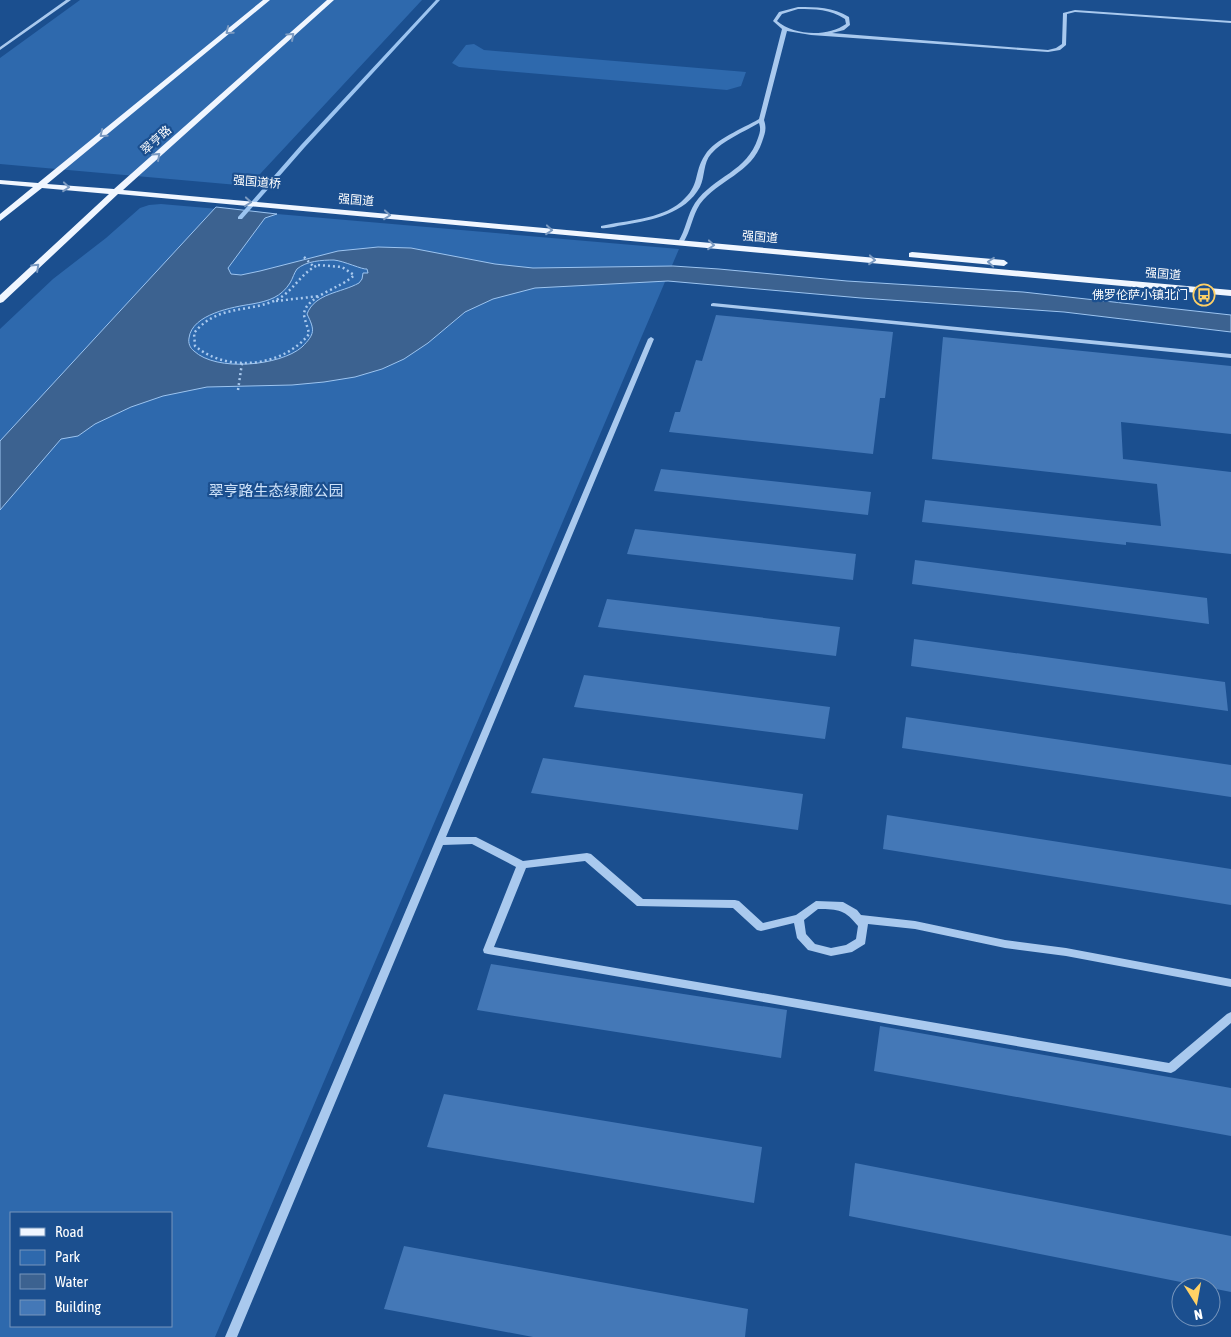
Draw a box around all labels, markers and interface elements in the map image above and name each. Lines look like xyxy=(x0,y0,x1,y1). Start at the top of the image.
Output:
one-way arrow xyxy=(226,25,235,33)
one-way arrow xyxy=(285,33,294,42)
street label: 翠亨路 xyxy=(138,123,174,157)
one-way arrow xyxy=(100,128,109,136)
one-way arrow xyxy=(151,153,160,162)
street label: 强国道桥 xyxy=(232,173,282,191)
one-way arrow xyxy=(62,182,70,193)
street label: 强国道 xyxy=(337,191,375,209)
one-way arrow xyxy=(244,197,252,208)
one-way arrow xyxy=(383,209,391,220)
one-way arrow xyxy=(545,224,553,235)
street label: 强国道 xyxy=(741,228,779,246)
one-way arrow xyxy=(707,239,715,250)
one-way arrow xyxy=(869,254,877,265)
one-way arrow xyxy=(986,257,994,268)
one-way arrow xyxy=(30,264,39,273)
street label: 强国道 xyxy=(1144,265,1182,283)
bus stop icon: 佛罗伦萨小镇北门 xyxy=(1192,283,1216,307)
place label: 佛罗伦萨小镇北门 xyxy=(1092,288,1188,302)
park label: 翠亨路生态绿廊公园 xyxy=(208,482,344,499)
legend xyxy=(10,1212,172,1327)
text: Road xyxy=(55,1223,84,1240)
text: Park xyxy=(55,1248,80,1265)
text: Water xyxy=(55,1273,88,1290)
north arrow xyxy=(1171,1277,1221,1327)
text: Building xyxy=(55,1298,101,1315)
text: N xyxy=(1193,1306,1204,1323)

